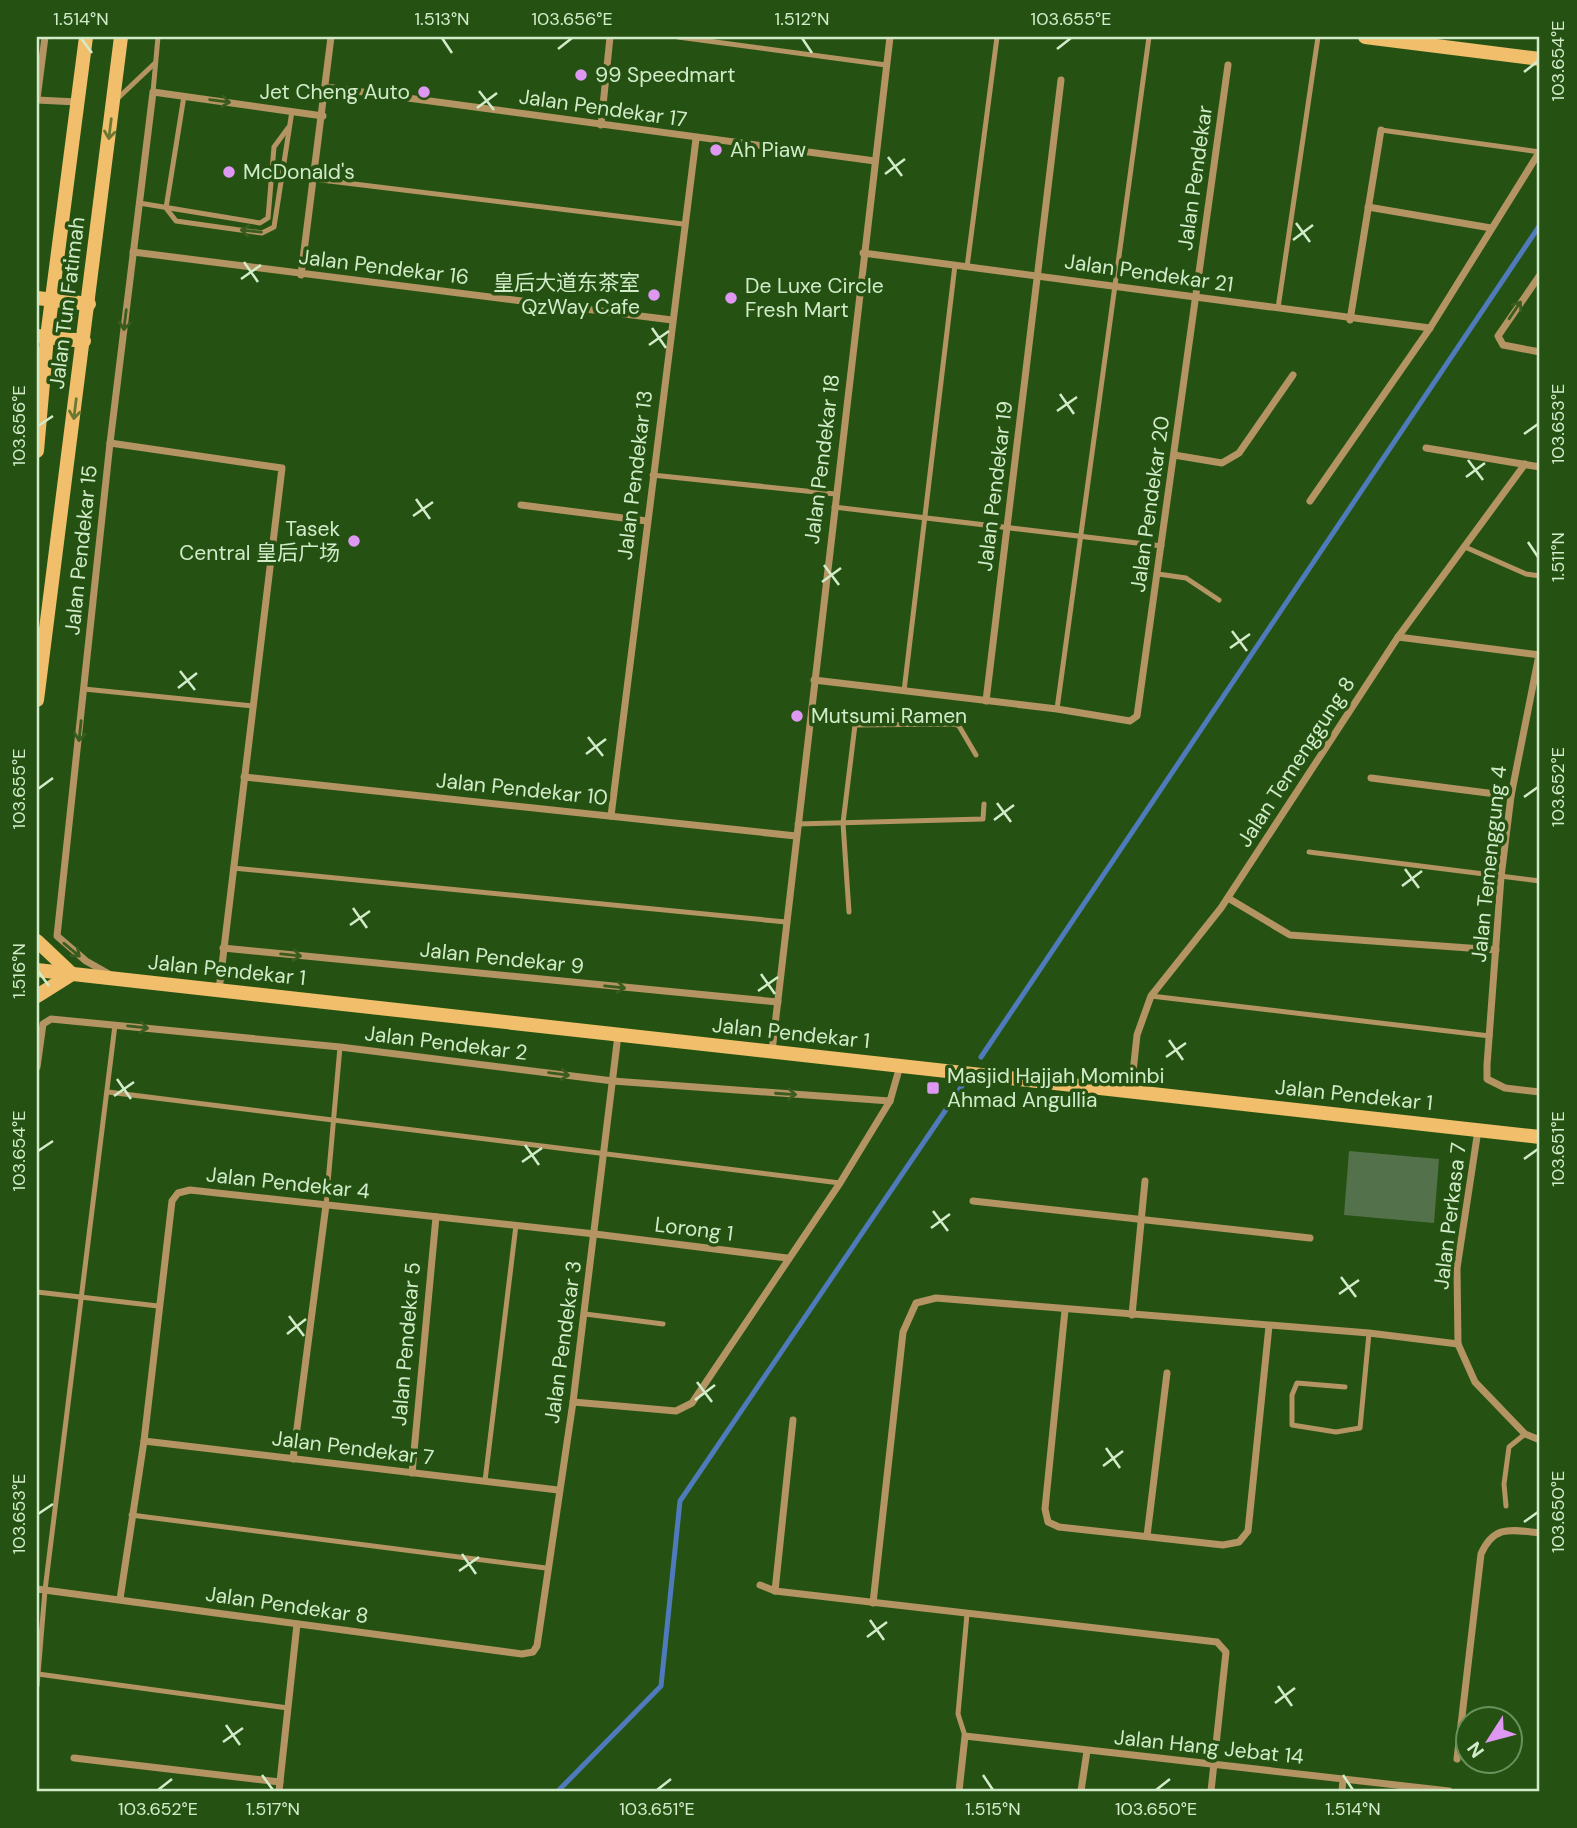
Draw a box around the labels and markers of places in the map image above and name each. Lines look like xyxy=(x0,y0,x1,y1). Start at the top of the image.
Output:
place label: 99 Speedmart xyxy=(595,61,735,89)
marker: 99 Speedmart xyxy=(573,67,589,83)
place label: Jet Cheng Auto xyxy=(260,78,410,106)
marker: Jet Cheng Auto xyxy=(416,84,432,100)
place label: Ah Piaw xyxy=(730,136,806,164)
marker: Ah Piaw xyxy=(708,142,724,158)
place label: McDonald's xyxy=(243,158,355,186)
marker: McDonald's xyxy=(221,164,237,180)
place label: 皇后大道东茶室 QzWay Cafe xyxy=(493,269,640,321)
place label: De Luxe Circle Fresh Mart xyxy=(745,272,884,324)
marker: 皇后大道东茶室 QzWay Cafe xyxy=(646,287,662,303)
marker: De Luxe Circle Fresh Mart xyxy=(723,290,739,306)
place label: Tasek Central 皇后广场 xyxy=(179,515,340,567)
marker: Tasek Central 皇后广场 xyxy=(346,533,362,549)
place label: Mutsumi Ramen xyxy=(811,702,967,730)
marker: Mutsumi Ramen xyxy=(789,708,805,724)
place label: Masjid Hajjah Mominbi Ahmad Angullia xyxy=(947,1062,1165,1114)
marker: Masjid Hajjah Mominbi Ahmad Angullia xyxy=(925,1080,941,1096)

